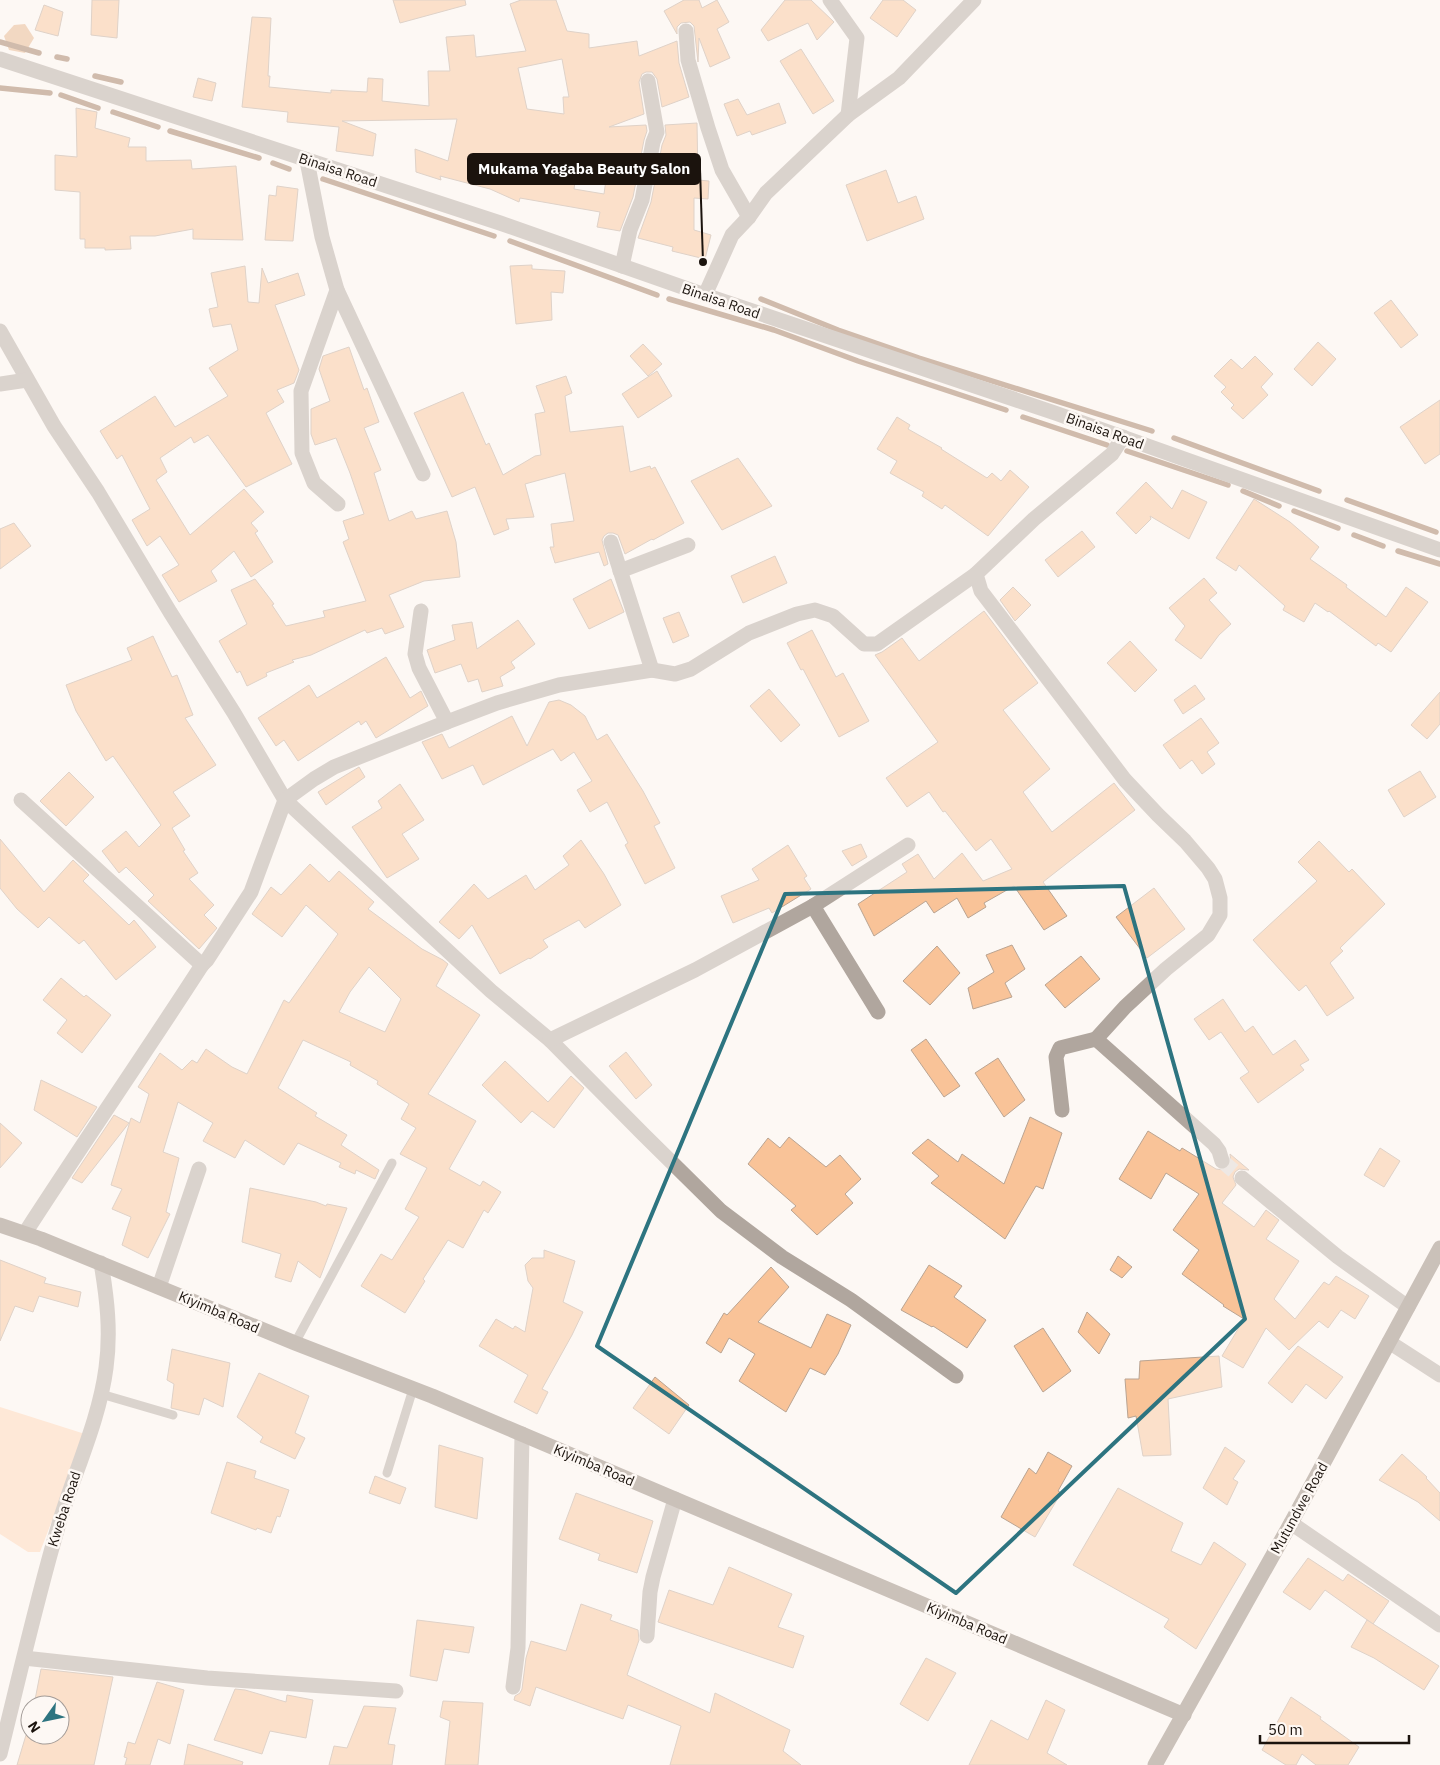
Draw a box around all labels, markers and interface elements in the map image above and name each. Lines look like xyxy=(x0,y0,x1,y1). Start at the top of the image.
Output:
street label: Binaisa Road xyxy=(297,149,379,191)
callout: Mukama Yagaba Beauty Salon xyxy=(468,154,700,184)
text: Mukama Yagaba Beauty Salon xyxy=(478,159,690,178)
street label: Binaisa Road xyxy=(680,279,762,323)
street label: Binaisa Road xyxy=(1064,409,1146,453)
street label: Kiyimba Road xyxy=(176,1287,262,1337)
street label: Kiyimba Road xyxy=(551,1440,637,1490)
street label: Mutundwe Road xyxy=(1266,1459,1332,1557)
street label: Kweba Road xyxy=(43,1469,85,1549)
street label: Kiyimba Road xyxy=(924,1598,1010,1648)
north arrow xyxy=(20,1695,70,1745)
scale bar xyxy=(1260,1712,1409,1744)
text: N xyxy=(24,1718,44,1736)
text: 50 m xyxy=(1268,1720,1303,1739)

